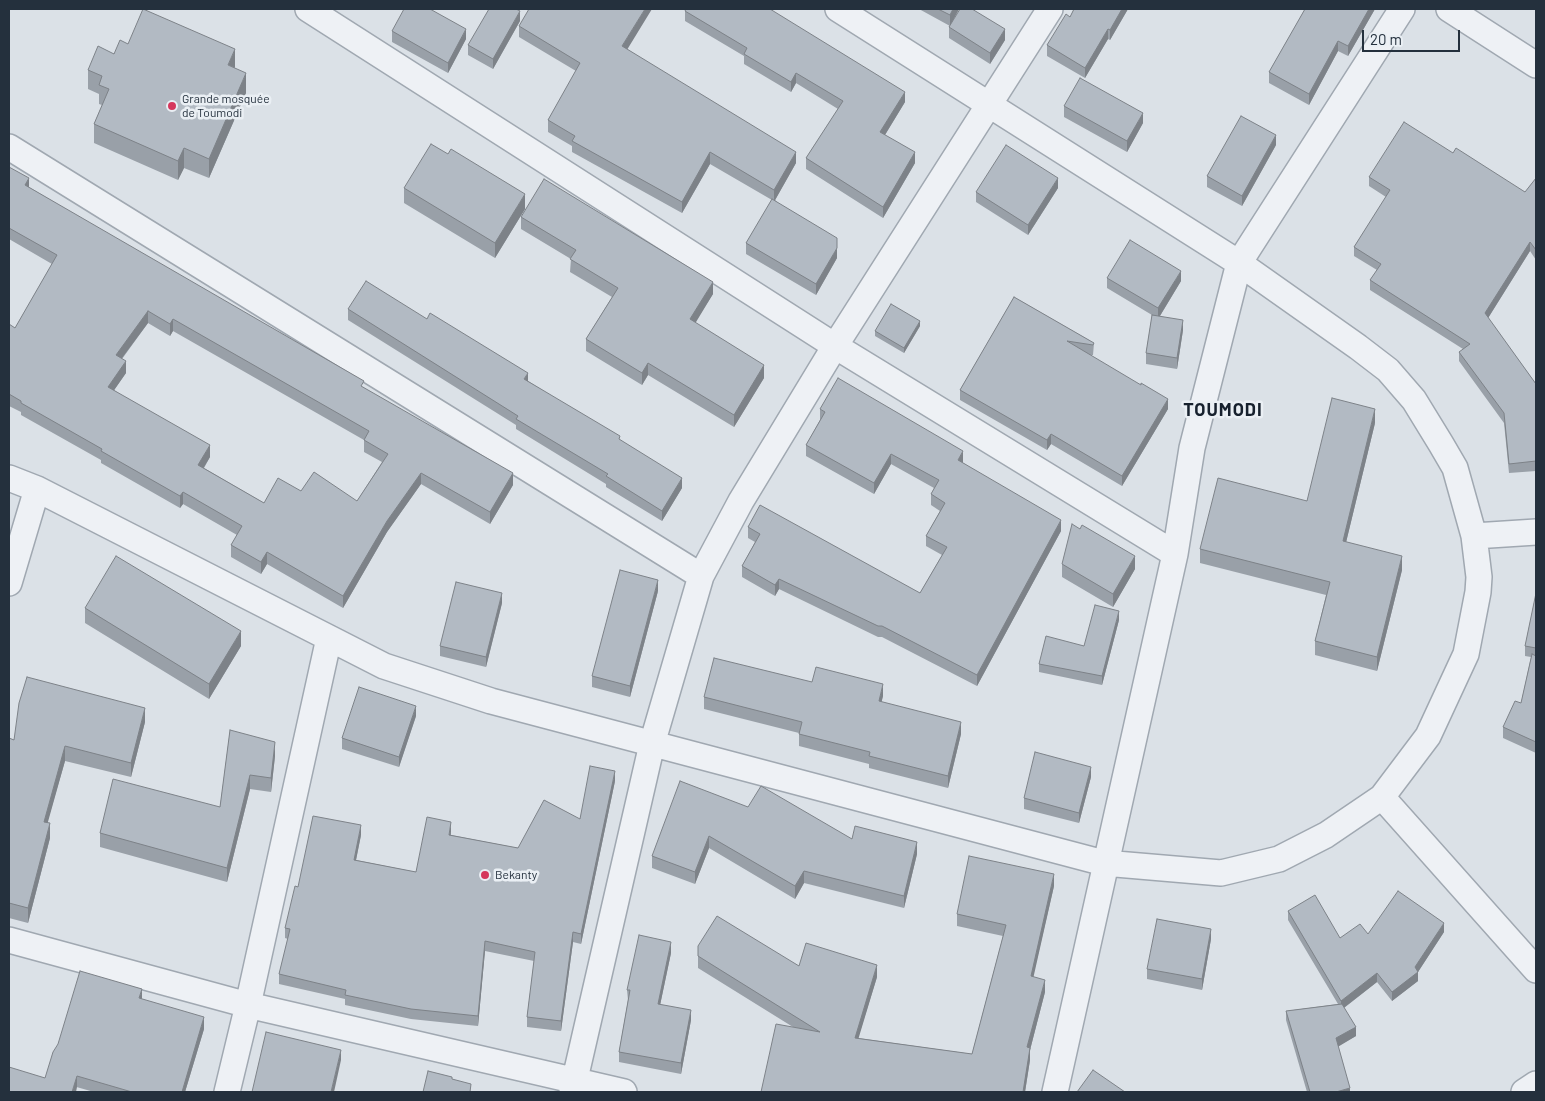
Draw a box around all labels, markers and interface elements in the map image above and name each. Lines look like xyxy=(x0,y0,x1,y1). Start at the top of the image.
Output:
scale bar xyxy=(1365,20,1462,52)
text: 20 m xyxy=(1370,30,1402,48)
place label: Grande mosquée de Toumodi xyxy=(182,92,270,120)
marker: Grande mosquée de Toumodi xyxy=(166,100,178,112)
district label: TOUMODI xyxy=(1182,399,1264,421)
place label: Bekanty xyxy=(495,868,537,882)
marker: Bekanty xyxy=(479,869,491,881)

